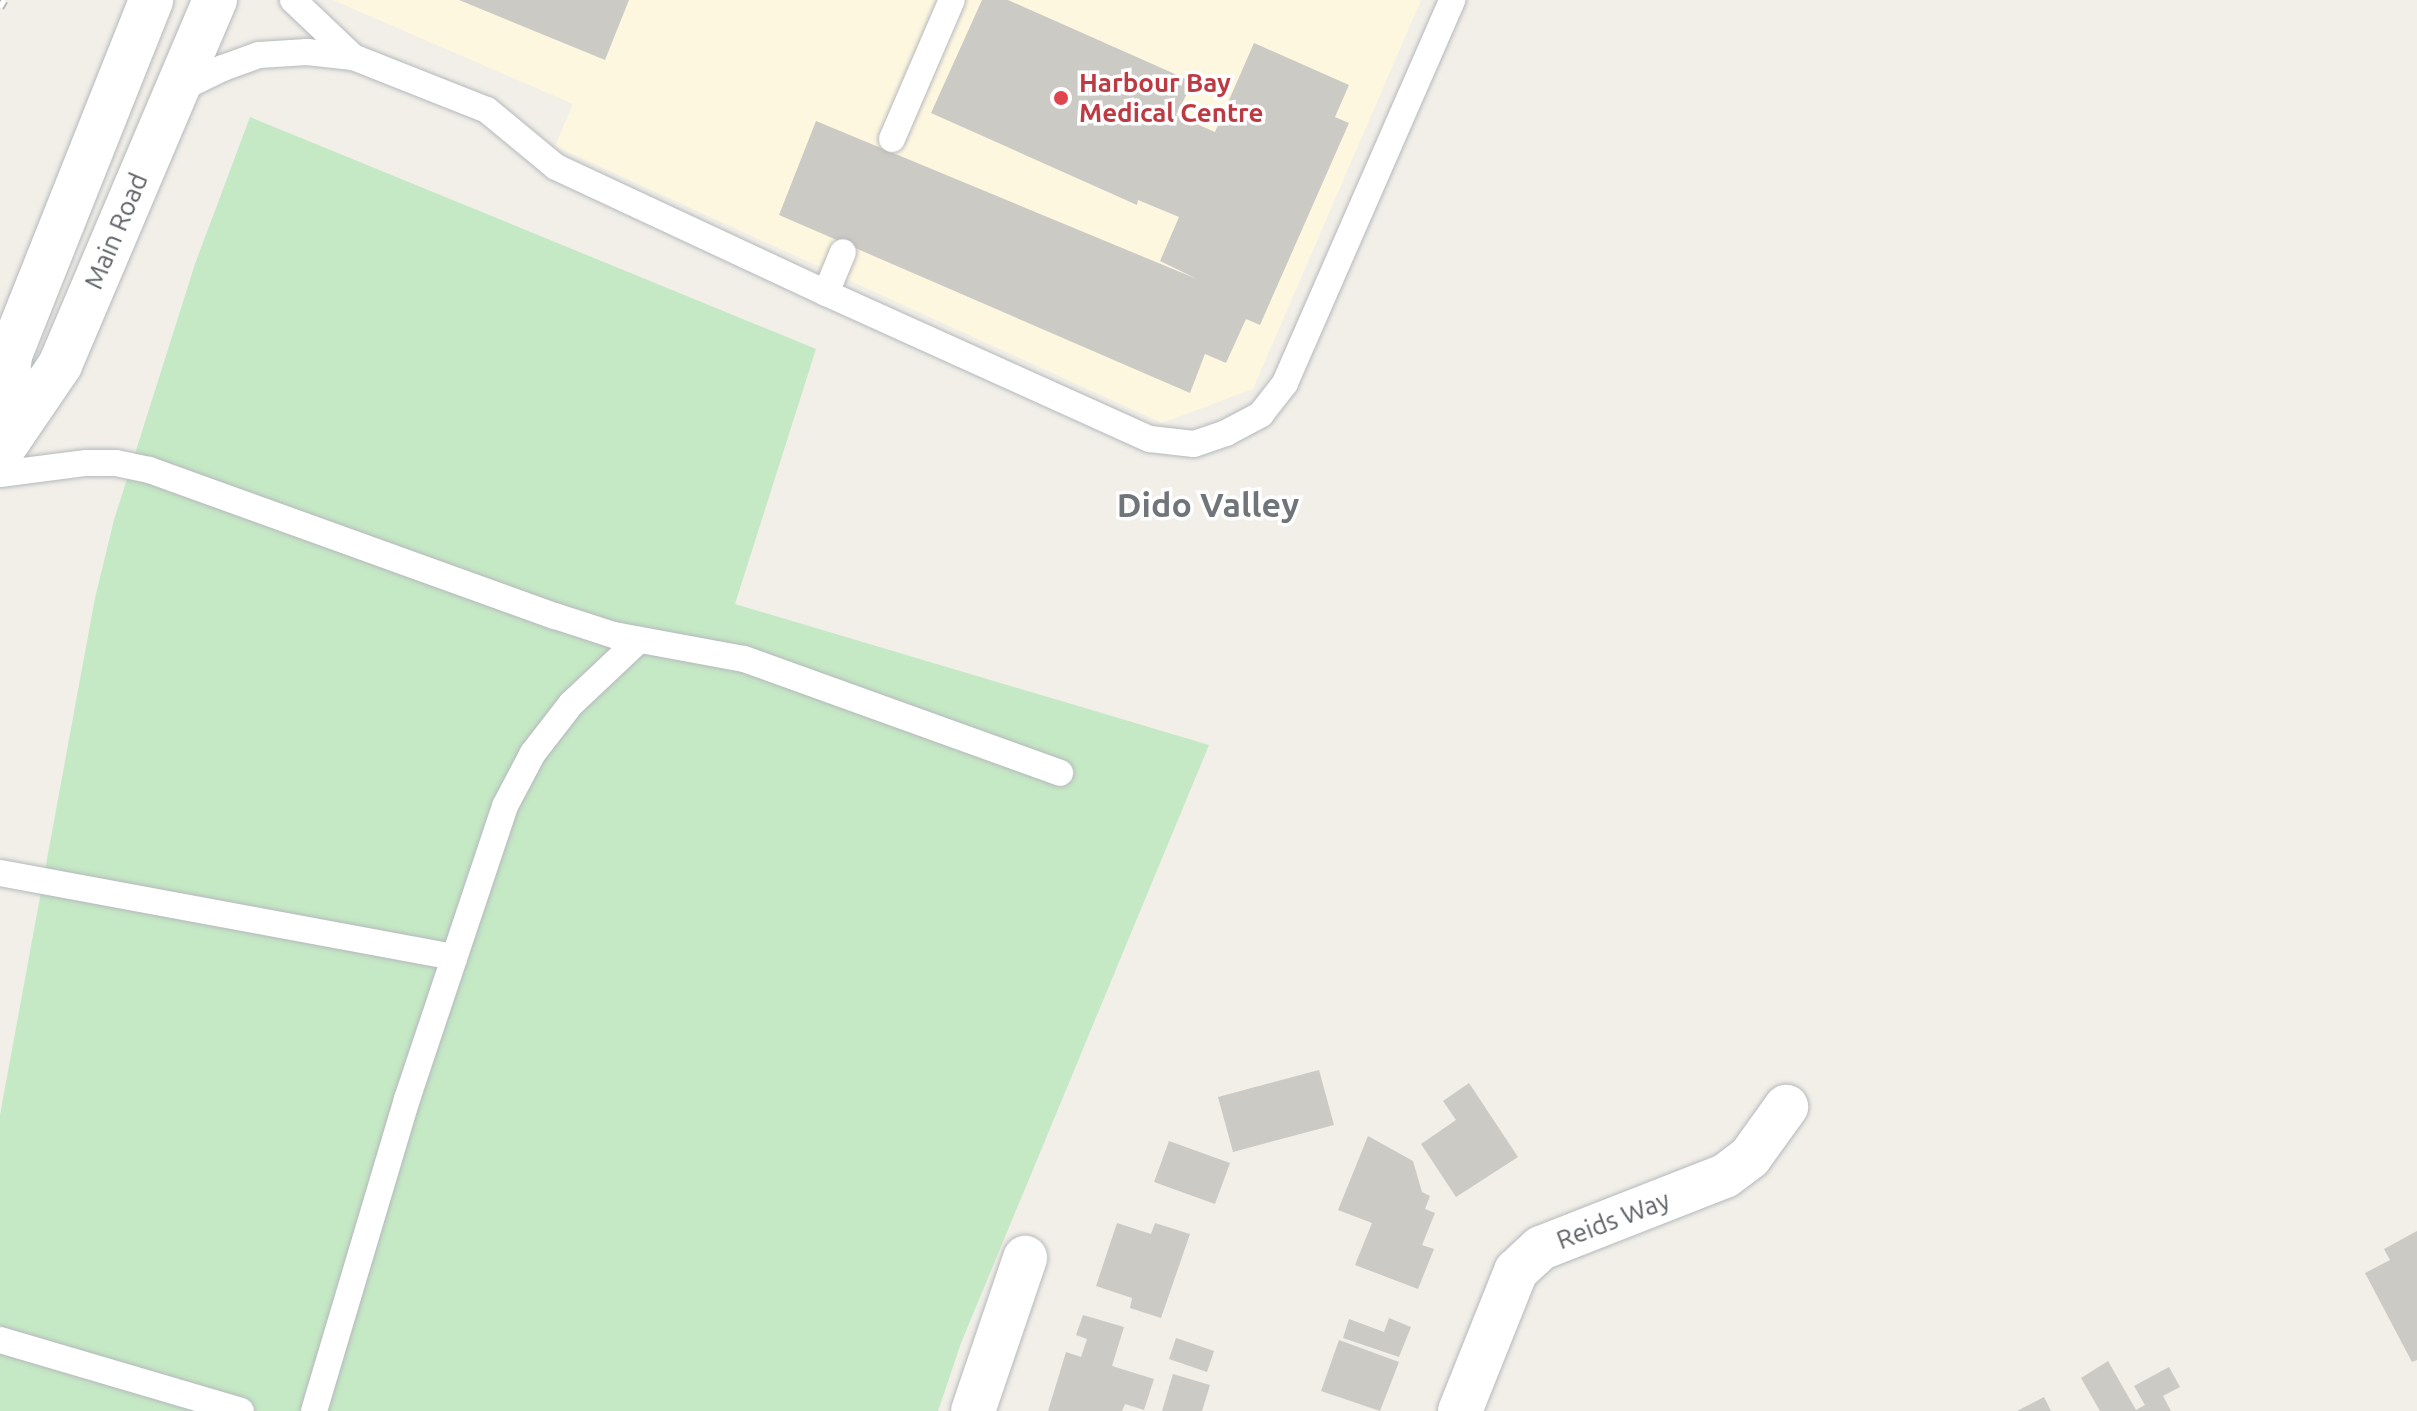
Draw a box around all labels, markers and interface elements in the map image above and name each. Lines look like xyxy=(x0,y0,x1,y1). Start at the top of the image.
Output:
place label: Harbour Bay Medical Centre xyxy=(1079,67,1264,128)
marker: Harbour Bay Medical Centre xyxy=(1050,87,1072,109)
street label: Main Road xyxy=(78,168,154,294)
district label: Dido Valley xyxy=(1117,485,1299,525)
street label: Reids Way xyxy=(1552,1184,1674,1256)

